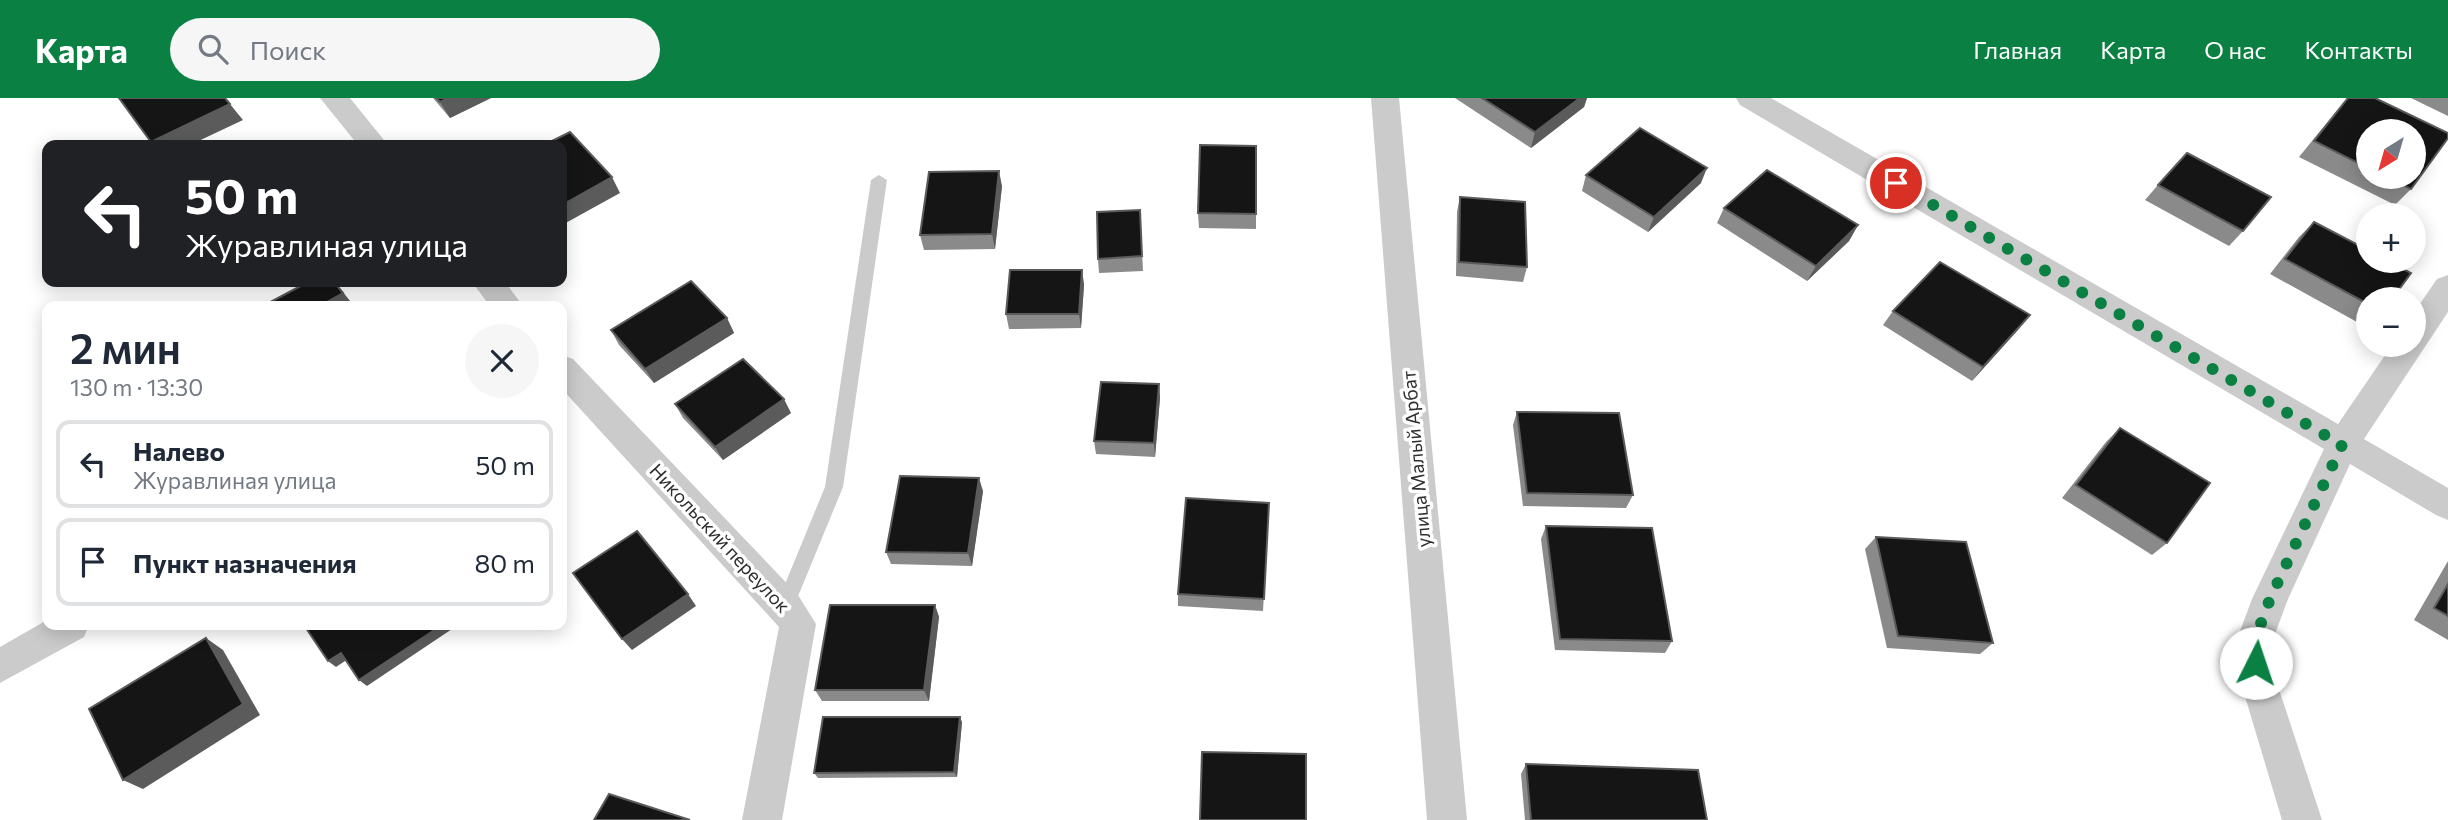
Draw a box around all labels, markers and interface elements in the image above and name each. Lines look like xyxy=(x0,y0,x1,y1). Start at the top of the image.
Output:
search box xyxy=(170,18,660,81)
text: Карта xyxy=(35,29,128,70)
icon: search xyxy=(194,30,232,68)
text: Поиск xyxy=(250,34,326,65)
text: Главная xyxy=(1973,35,2062,64)
text: Карта xyxy=(2100,35,2166,64)
text: О нас xyxy=(2204,35,2266,64)
text: Контакты xyxy=(2304,35,2413,64)
north arrow xyxy=(2356,119,2426,189)
map controls xyxy=(2356,119,2426,357)
pin xyxy=(1866,153,1926,213)
text: 50 m xyxy=(185,164,298,224)
icon: arrive xyxy=(1877,164,1915,202)
icon: left xyxy=(70,168,161,259)
button: + xyxy=(2356,203,2426,273)
text: Журавлиная улица xyxy=(185,224,468,264)
button: − xyxy=(2356,287,2426,357)
text: 2 мин xyxy=(70,321,181,373)
button: close xyxy=(465,324,539,398)
street label: улица Малый Арбат xyxy=(1396,370,1435,548)
text: 130 m · 13:30 xyxy=(70,373,203,401)
text: Налево xyxy=(133,435,225,466)
icon: left xyxy=(74,445,112,483)
text: 50 m xyxy=(475,449,535,480)
street label: Никольский переулок xyxy=(645,458,795,617)
text: Журавлиная улица xyxy=(133,466,336,494)
icon: arrive xyxy=(74,543,112,581)
text: Пункт назначения xyxy=(133,547,357,578)
text: 80 m xyxy=(475,547,535,578)
position arrow xyxy=(2219,626,2293,700)

